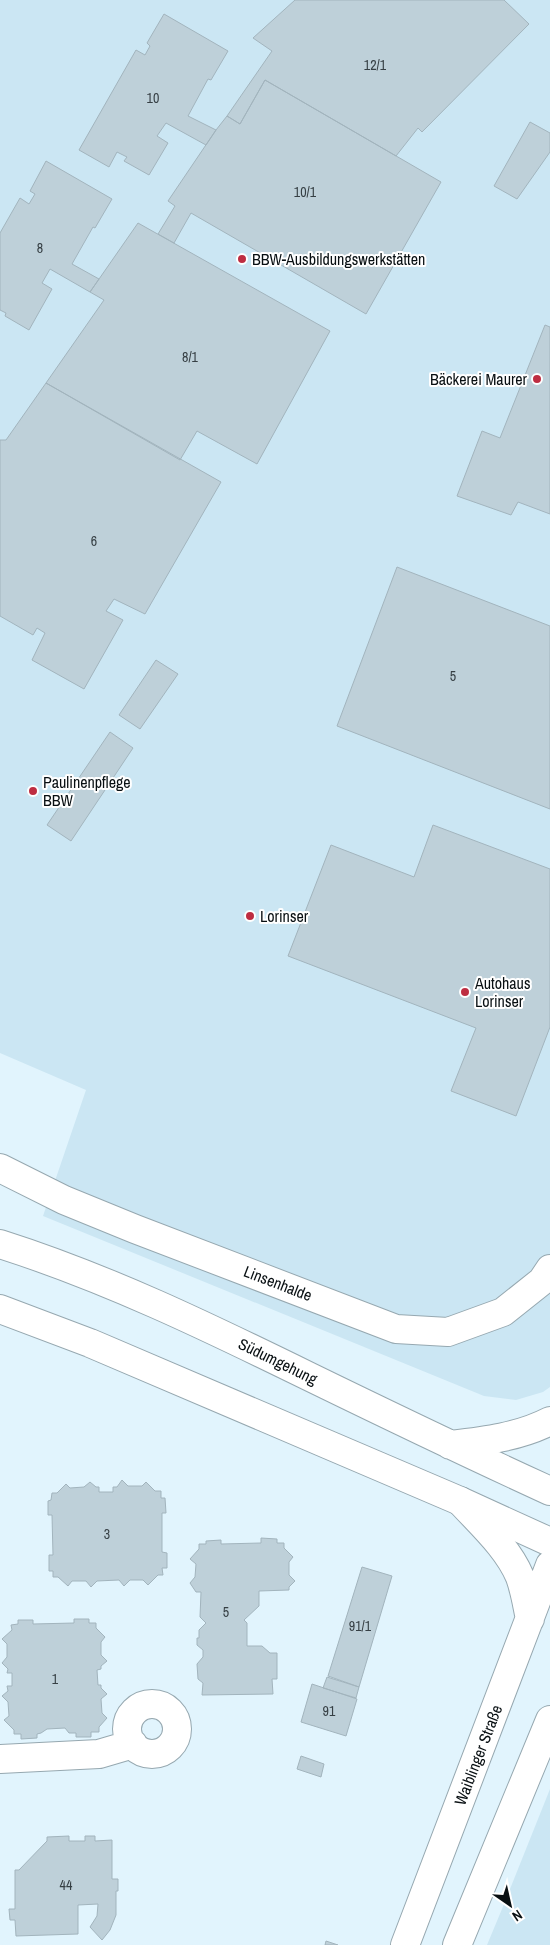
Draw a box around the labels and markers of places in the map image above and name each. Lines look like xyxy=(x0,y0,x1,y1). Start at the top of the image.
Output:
place label: BBW-Ausbildungswerkstätten xyxy=(252,248,425,270)
marker: BBW-Ausbildungswerkstätten xyxy=(236,253,248,265)
place label: Bäckerei Maurer xyxy=(430,368,528,390)
marker: Bäckerei Maurer xyxy=(531,373,543,385)
place label: Paulinenpflege BBW xyxy=(43,771,131,811)
marker: Paulinenpflege BBW xyxy=(27,785,39,797)
place label: Lorinser xyxy=(260,905,309,927)
marker: Lorinser xyxy=(244,910,256,922)
place label: Autohaus Lorinser xyxy=(474,972,530,1012)
marker: Autohaus Lorinser xyxy=(459,986,471,998)

